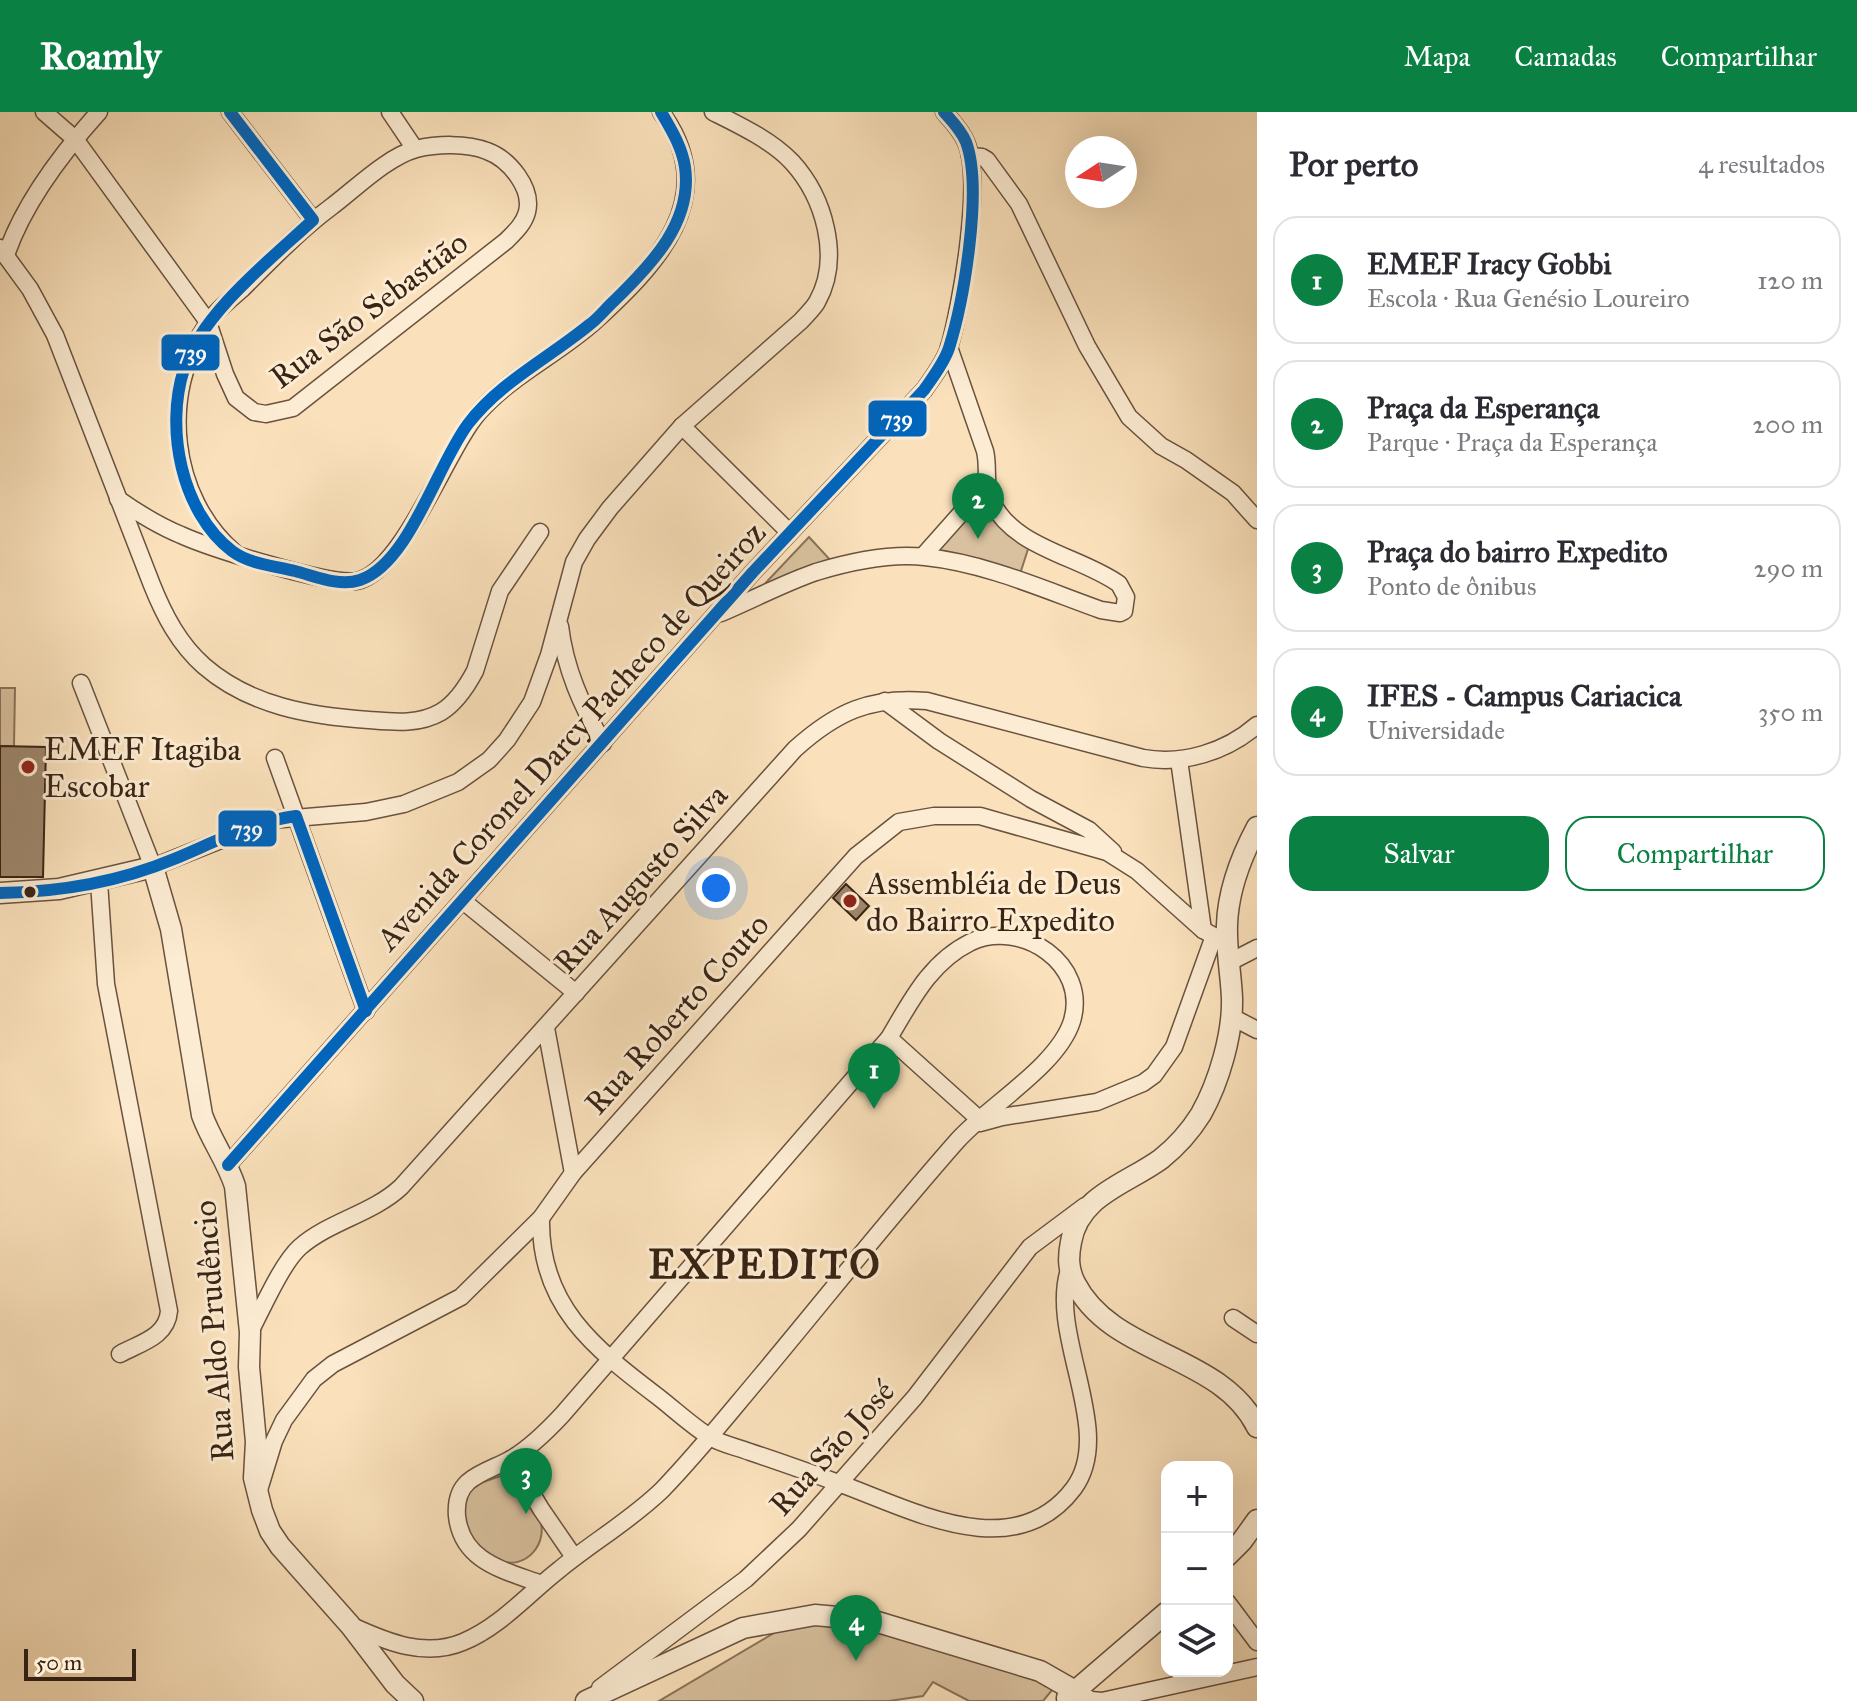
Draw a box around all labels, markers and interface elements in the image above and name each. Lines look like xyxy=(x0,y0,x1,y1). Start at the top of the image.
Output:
text: Roamly xyxy=(40,33,161,79)
text: Mapa xyxy=(1404,39,1470,74)
text: Camadas xyxy=(1514,39,1617,74)
text: Compartilhar xyxy=(1661,39,1817,74)
north arrow xyxy=(1065,136,1137,208)
text: Por perto xyxy=(1289,144,1418,185)
text: 4 resultados xyxy=(1698,148,1825,180)
street label: Rua São Sebastião xyxy=(262,223,476,397)
text: EMEF Iracy Gobbi xyxy=(1367,246,1612,282)
text: 1 xyxy=(1312,264,1322,296)
text: 120 m xyxy=(1757,264,1823,296)
text: Escola · Rua Genésio Loureiro xyxy=(1367,282,1690,314)
line badge: 739 xyxy=(160,333,221,372)
text: 739 xyxy=(175,339,207,366)
text: Praça da Esperança xyxy=(1367,390,1599,426)
line badge: 739 xyxy=(867,399,928,438)
text: 739 xyxy=(881,405,913,432)
text: 2 xyxy=(1311,408,1323,440)
text: 200 m xyxy=(1752,408,1823,440)
text: Parque · Praça da Esperança xyxy=(1367,426,1657,458)
pin: 2 xyxy=(952,473,1004,539)
street label: Avenida Coronel Darcy Pacheco de Queiroz xyxy=(367,514,774,960)
text: Praça do bairro Expedito xyxy=(1367,534,1668,570)
text: 3 xyxy=(1312,552,1322,584)
text: 290 m xyxy=(1754,552,1823,584)
text: Ponto de ônibus xyxy=(1367,570,1536,602)
text: IFES - Campus Cariacica xyxy=(1367,678,1682,714)
text: 4 xyxy=(1310,696,1324,728)
text: 350 m xyxy=(1758,696,1823,728)
text: Universidade xyxy=(1367,714,1505,746)
place label: EMEF Itagiba Escobar xyxy=(44,730,242,806)
marker: EMEF Itagiba Escobar xyxy=(19,758,37,776)
street label: Rua Augusto Silva xyxy=(546,776,736,982)
line badge: 739 xyxy=(217,809,278,848)
text: 739 xyxy=(231,815,263,842)
button: Salvar xyxy=(1289,816,1549,891)
button: Compartilhar xyxy=(1565,816,1825,891)
place label: Assembléia de Deus do Bairro Expedito xyxy=(864,864,1121,940)
your location xyxy=(696,868,736,908)
unlabelled marker xyxy=(22,884,38,900)
marker: Assembléia de Deus do Bairro Expedito xyxy=(841,892,859,910)
street label: Rua Roberto Couto xyxy=(577,906,777,1122)
pin: 1 xyxy=(848,1043,900,1109)
street label: Rua Aldo Prudêncio xyxy=(185,1199,243,1463)
district label: EXPEDITO xyxy=(648,1240,882,1289)
street label: Rua São José xyxy=(761,1372,903,1524)
pin: 3 xyxy=(500,1448,552,1514)
map controls xyxy=(1161,1461,1233,1677)
button: + xyxy=(1161,1461,1233,1533)
button: − xyxy=(1161,1533,1233,1605)
pin: 4 xyxy=(830,1595,882,1661)
button: layers xyxy=(1161,1605,1233,1677)
scale bar xyxy=(24,1645,136,1681)
text: 50 m xyxy=(36,1649,82,1676)

